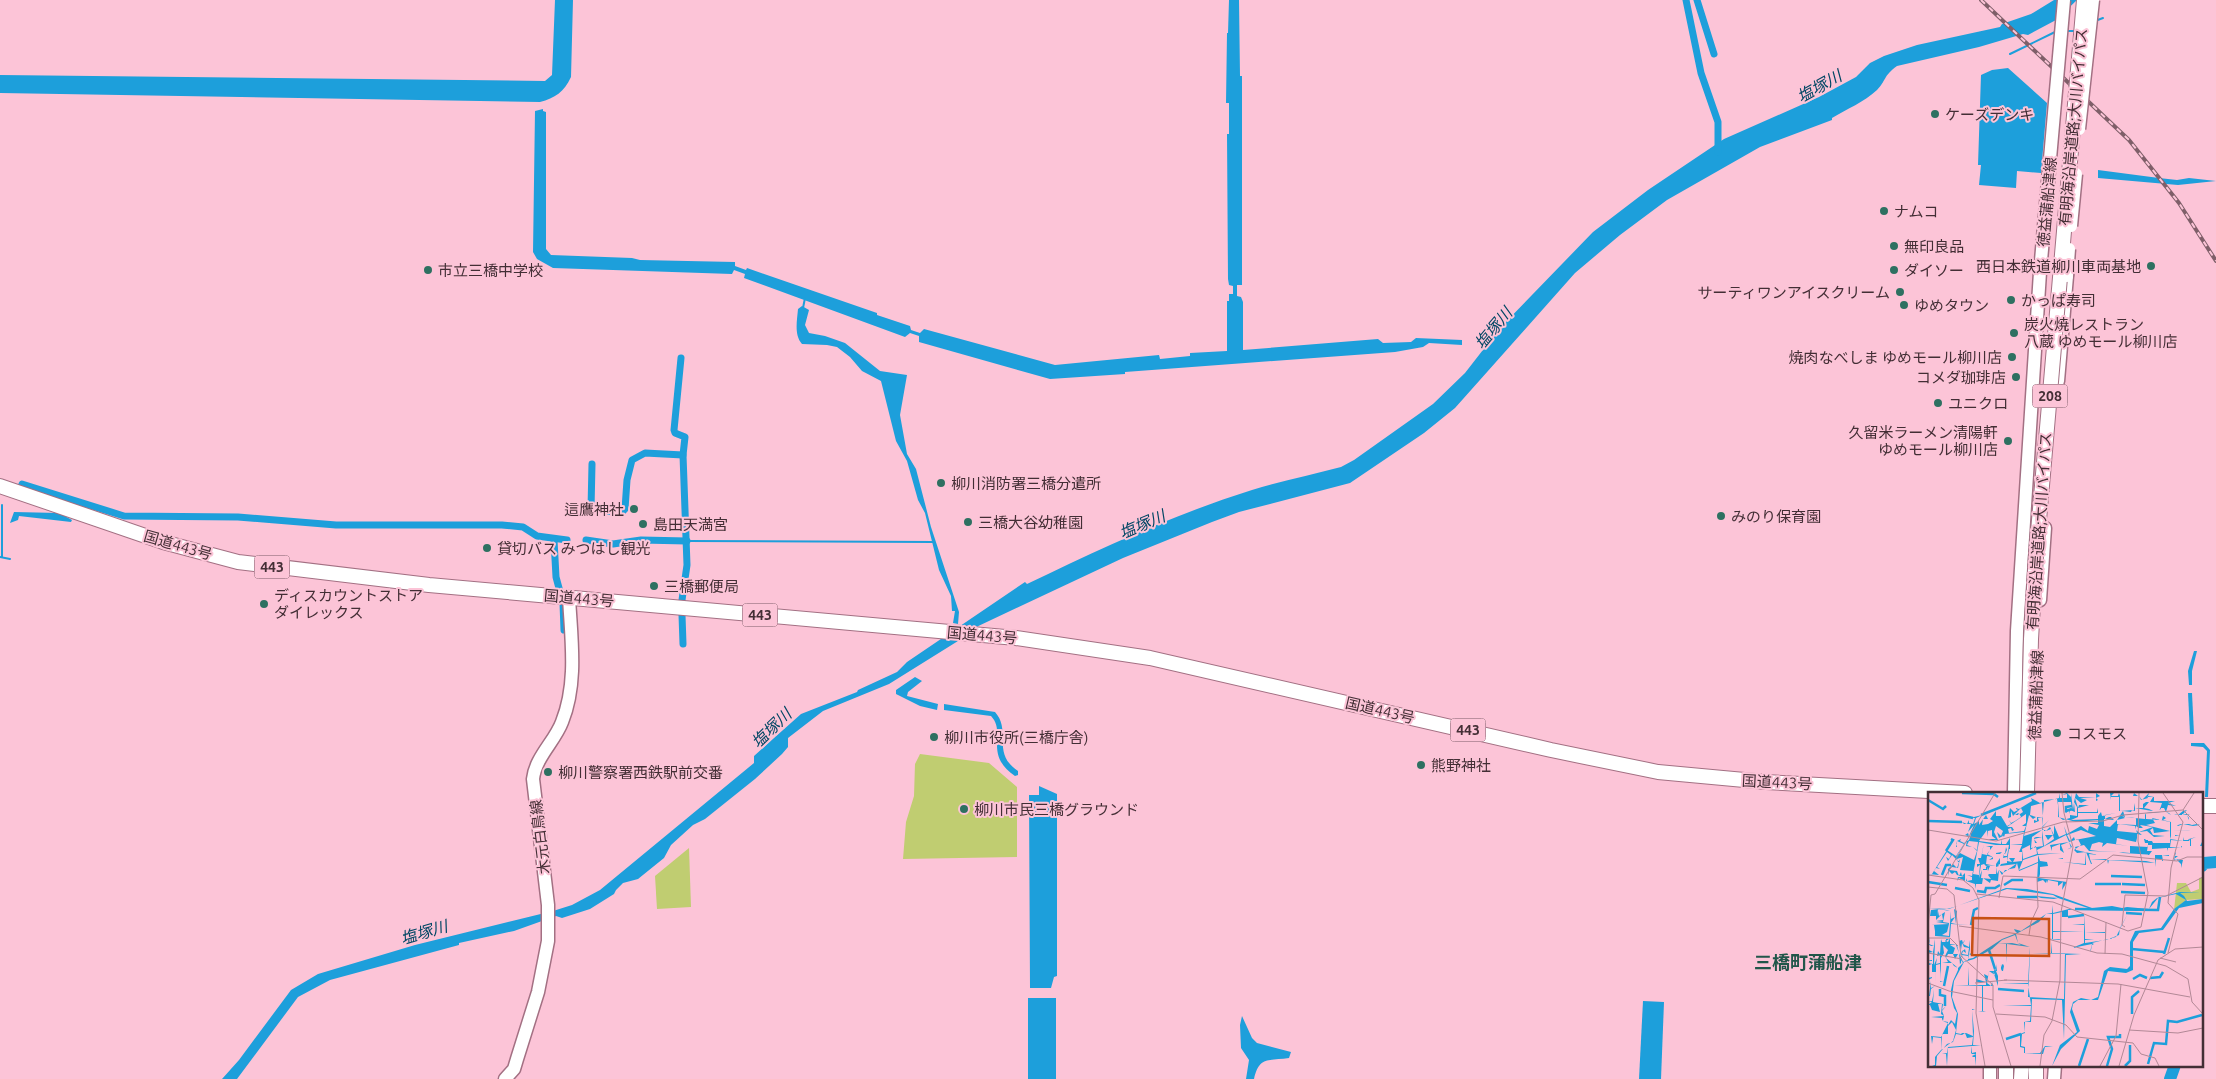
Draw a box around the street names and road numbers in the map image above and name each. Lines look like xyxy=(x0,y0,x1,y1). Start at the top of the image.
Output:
street label: 有明海沿岸道路;大川バイパス xyxy=(2056,27,2090,227)
street label: 徳益蒲船津線 xyxy=(2035,156,2059,248)
road number: 208 xyxy=(2032,384,2068,408)
street label: 有明海沿岸道路;大川バイパス xyxy=(2024,431,2054,631)
street label: 国道443号 xyxy=(142,527,214,563)
road number: 443 xyxy=(254,556,290,578)
street label: 国道443号 xyxy=(543,586,615,610)
road number: 443 xyxy=(742,604,778,626)
street label: 国道443号 xyxy=(946,623,1018,647)
street label: 徳益蒲船津線 xyxy=(2026,650,2046,740)
street label: 国道443号 xyxy=(1344,694,1416,726)
road number: 443 xyxy=(1450,718,1486,742)
street label: 国道443号 xyxy=(1741,772,1813,792)
street label: 木元白鳥線 xyxy=(527,799,553,875)

